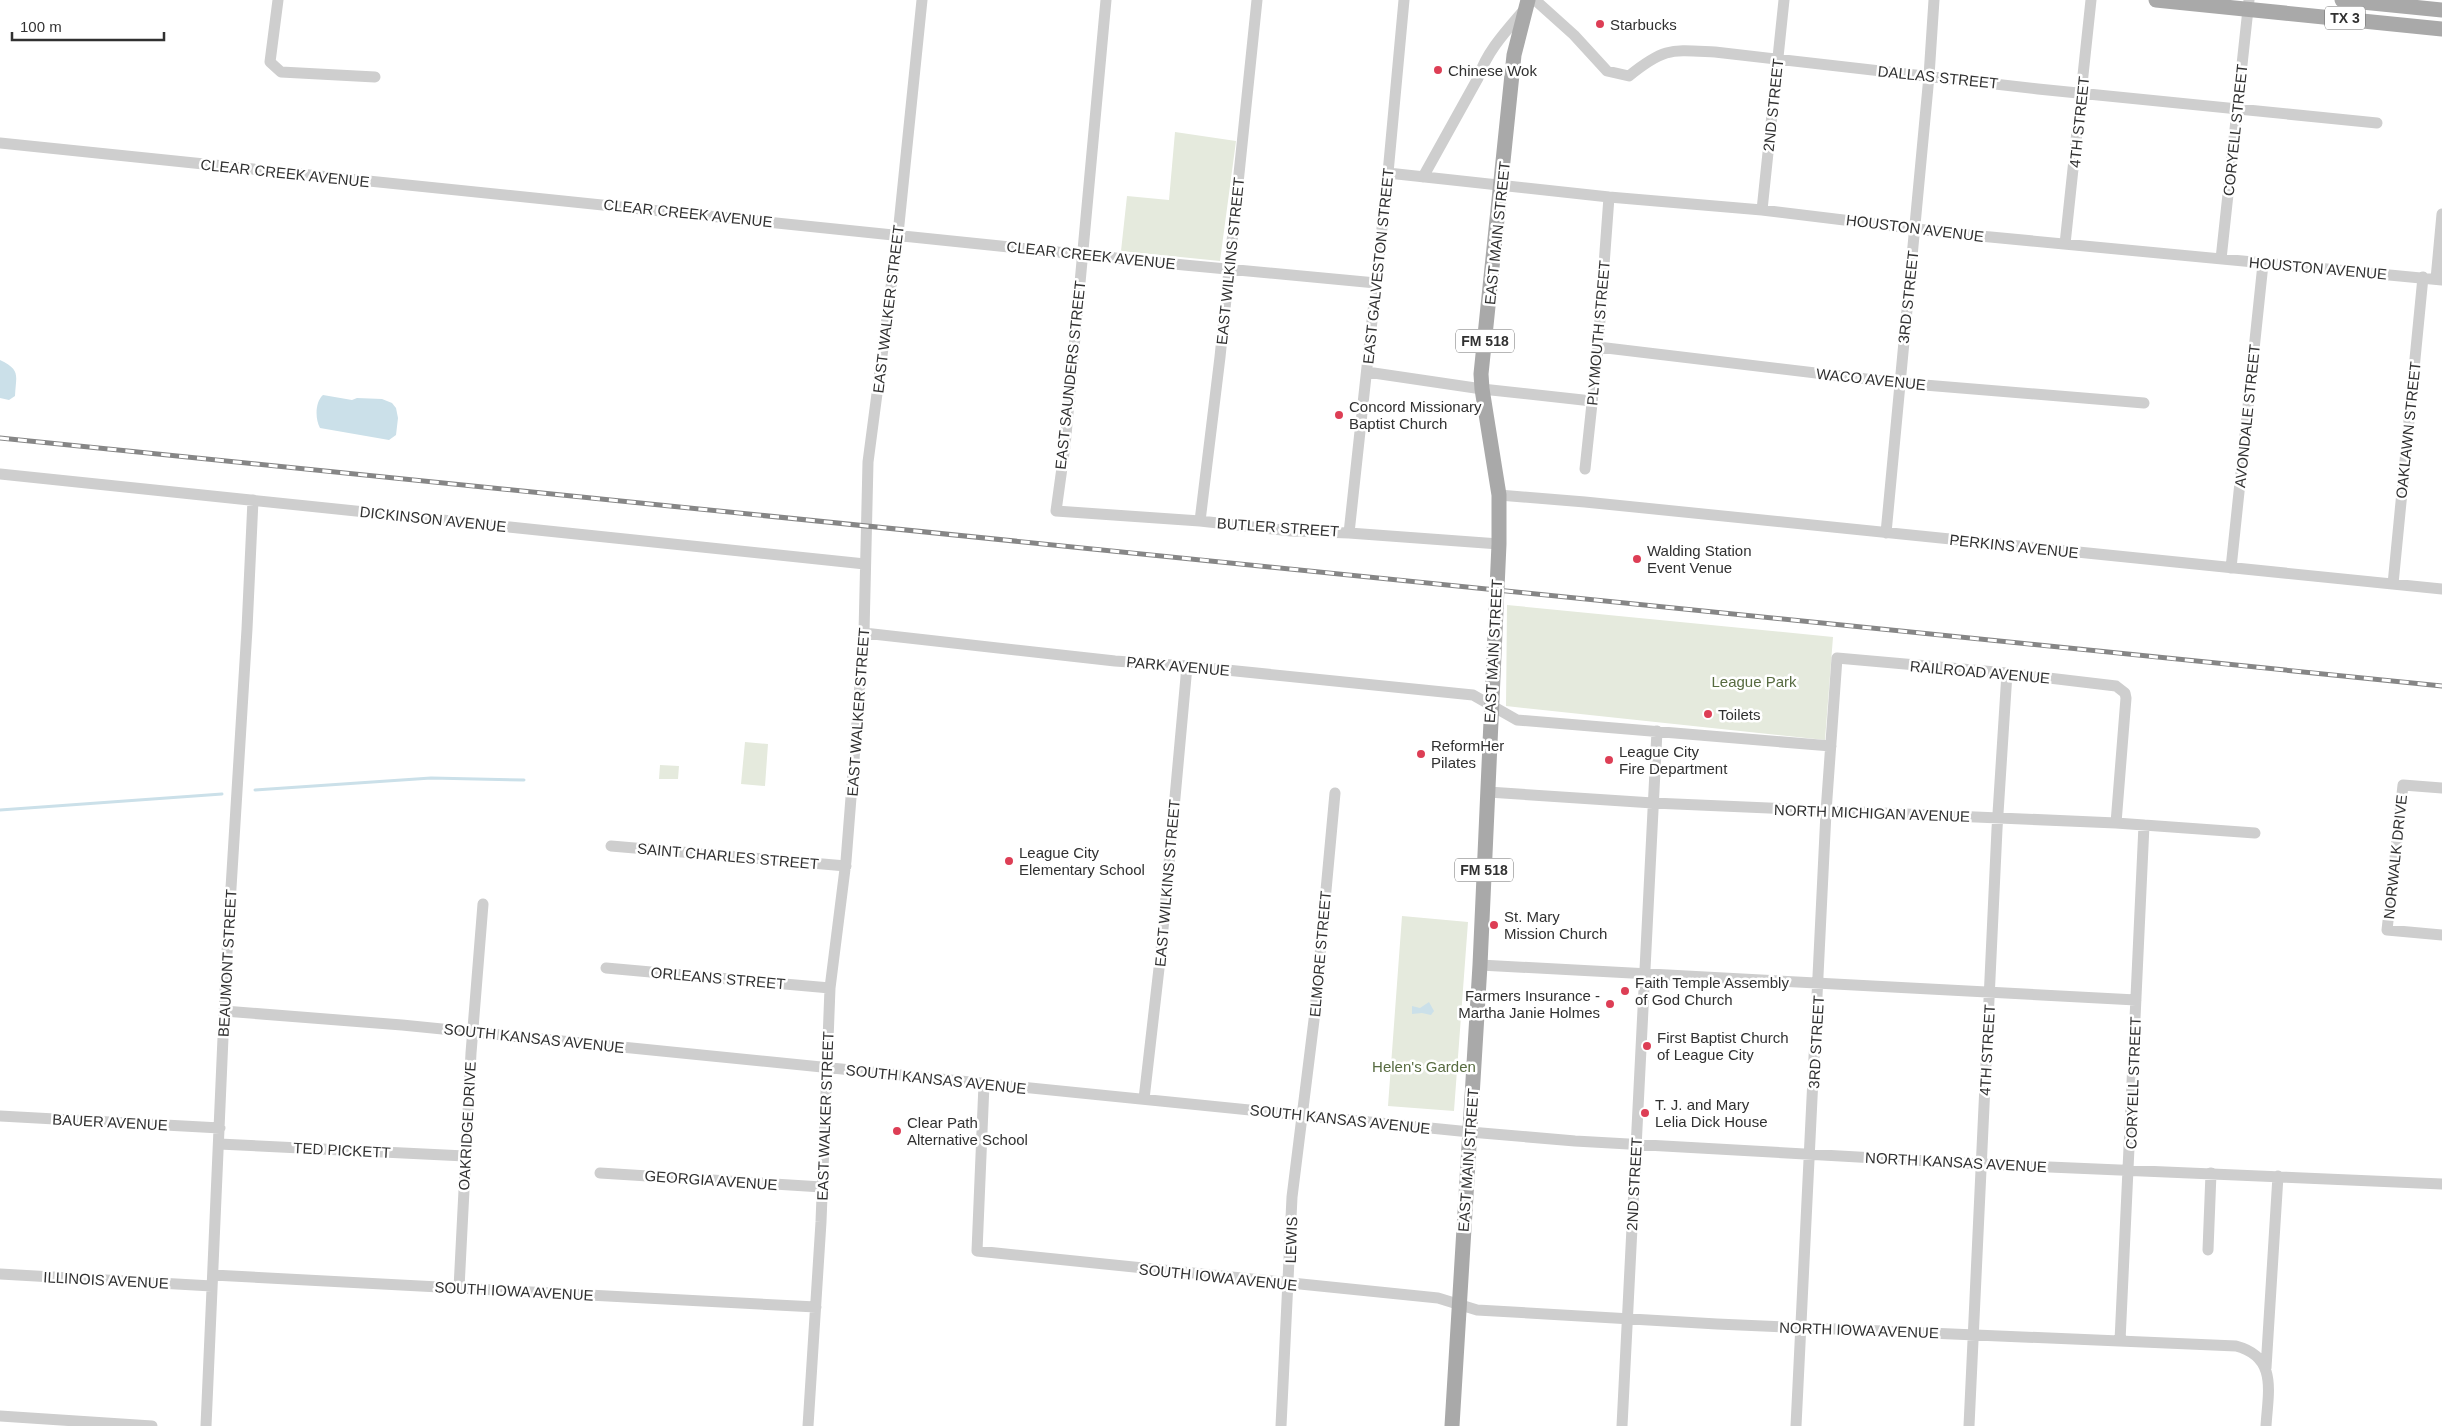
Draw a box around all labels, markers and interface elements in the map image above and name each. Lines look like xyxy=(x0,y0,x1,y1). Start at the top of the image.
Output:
road number: TX 3 xyxy=(2325,7,2365,30)
scale bar xyxy=(12,10,165,42)
place label: Starbucks xyxy=(1610,16,1677,33)
text: 100 m xyxy=(20,18,62,35)
marker: Starbucks xyxy=(1594,18,1606,30)
street label: 2ND STREET xyxy=(1760,58,1786,152)
place label: Chinese Wok xyxy=(1448,62,1537,79)
street label: DALLAS STREET xyxy=(1877,62,1999,92)
street label: CORYELL STREET xyxy=(2220,63,2250,197)
marker: Chinese Wok xyxy=(1432,64,1444,76)
street label: 4TH STREET xyxy=(2066,76,2092,168)
street label: CLEAR CREEK AVENUE xyxy=(200,156,370,190)
street label: EAST MAIN STREET xyxy=(1481,161,1513,305)
street label: EAST GALVESTON STREET xyxy=(1359,167,1397,365)
street label: EAST WILKINS STREET xyxy=(1213,177,1247,345)
street label: CLEAR CREEK AVENUE xyxy=(603,196,773,230)
street label: HOUSTON AVENUE xyxy=(1845,211,1985,245)
street label: EAST WALKER STREET xyxy=(869,224,907,394)
street label: CLEAR CREEK AVENUE xyxy=(1006,238,1176,272)
street label: 3RD STREET xyxy=(1895,250,1921,344)
street label: HOUSTON AVENUE xyxy=(2248,253,2388,283)
street label: PLYMOUTH STREET xyxy=(1583,260,1613,406)
street label: EAST SAUNDERS STREET xyxy=(1052,280,1088,470)
road number: FM 518 xyxy=(1456,330,1514,352)
street label: AVONDALE STREET xyxy=(2231,344,2263,488)
street label: OAKLAWN STREET xyxy=(2392,361,2424,499)
street label: WACO AVENUE xyxy=(1815,365,1927,393)
place label: Concord Missionary Baptist Church xyxy=(1349,398,1482,432)
marker: Concord Missionary Baptist Church xyxy=(1333,409,1345,421)
street label: DICKINSON AVENUE xyxy=(359,503,507,535)
street label: BUTLER STREET xyxy=(1216,514,1340,540)
street label: PERKINS AVENUE xyxy=(1949,531,2079,561)
place label: Walding Station Event Venue xyxy=(1647,542,1752,576)
marker: Walding Station Event Venue xyxy=(1631,553,1643,565)
street label: EAST MAIN STREET xyxy=(1481,579,1505,723)
street label: EAST WALKER STREET xyxy=(844,627,872,797)
street label: PARK AVENUE xyxy=(1126,653,1230,679)
street label: RAILROAD AVENUE xyxy=(1909,657,2051,687)
park label: League Park xyxy=(1711,673,1797,690)
place label: Toilets xyxy=(1718,706,1761,723)
marker: Toilets xyxy=(1702,708,1714,720)
place label: ReformHer Pilates xyxy=(1431,737,1504,771)
place label: League City Fire Department xyxy=(1619,743,1728,777)
marker: ReformHer Pilates xyxy=(1415,748,1427,760)
marker: League City Fire Department xyxy=(1603,754,1615,766)
street label: NORWALK DRIVE xyxy=(2380,794,2410,920)
street label: EAST WILKINS STREET xyxy=(1151,799,1183,967)
street label: NORTH MICHIGAN AVENUE xyxy=(1774,801,1970,825)
street label: SAINT CHARLES STREET xyxy=(636,840,820,872)
place label: League City Elementary School xyxy=(1019,844,1145,878)
marker: League City Elementary School xyxy=(1003,855,1015,867)
road number: FM 518 xyxy=(1455,858,1513,882)
street label: BEAUMONT STREET xyxy=(215,889,239,1037)
street label: ELMORE STREET xyxy=(1306,890,1334,1018)
place label: St. Mary Mission Church xyxy=(1504,908,1607,942)
marker: St. Mary Mission Church xyxy=(1488,919,1500,931)
street label: ORLEANS STREET xyxy=(650,964,786,992)
place label: Faith Temple Assembly of God Church xyxy=(1635,974,1789,1008)
marker: Faith Temple Assembly of God Church xyxy=(1619,985,1631,997)
place label: Farmers Insurance - Martha Janie Holmes xyxy=(1458,987,1600,1021)
street label: 3RD STREET xyxy=(1805,995,1827,1089)
marker: Farmers Insurance - Martha Janie Holmes xyxy=(1604,998,1616,1010)
street label: 4TH STREET xyxy=(1976,1004,1998,1096)
street label: CORYELL STREET xyxy=(2122,1016,2144,1150)
street label: SOUTH KANSAS AVENUE xyxy=(443,1020,625,1056)
place label: First Baptist Church of League City xyxy=(1657,1029,1789,1063)
street label: EAST WALKER STREET xyxy=(814,1031,836,1201)
marker: First Baptist Church of League City xyxy=(1641,1040,1653,1052)
park label: Helen's Garden xyxy=(1372,1058,1476,1075)
street label: OAKRIDGE DRIVE xyxy=(455,1061,479,1191)
street label: SOUTH KANSAS AVENUE xyxy=(845,1061,1027,1097)
street label: EAST MAIN STREET xyxy=(1455,1088,1481,1232)
place label: T. J. and Mary Lelia Dick House xyxy=(1655,1096,1768,1130)
street label: SOUTH KANSAS AVENUE xyxy=(1249,1101,1431,1137)
marker: T. J. and Mary Lelia Dick House xyxy=(1639,1107,1651,1119)
street label: BAUER AVENUE xyxy=(52,1110,168,1134)
place label: Clear Path Alternative School xyxy=(907,1114,1028,1148)
marker: Clear Path Alternative School xyxy=(891,1125,903,1137)
street label: 2ND STREET xyxy=(1623,1137,1645,1231)
street label: TED PICKETT xyxy=(293,1139,391,1161)
street label: NORTH KANSAS AVENUE xyxy=(1865,1149,2047,1175)
street label: GEORGIA AVENUE xyxy=(644,1167,778,1193)
street label: LEWIS xyxy=(1282,1216,1300,1264)
street label: SOUTH IOWA AVENUE xyxy=(1138,1260,1298,1294)
street label: ILLINOIS AVENUE xyxy=(43,1268,169,1292)
street label: SOUTH IOWA AVENUE xyxy=(434,1278,594,1304)
street label: NORTH IOWA AVENUE xyxy=(1779,1319,1939,1341)

